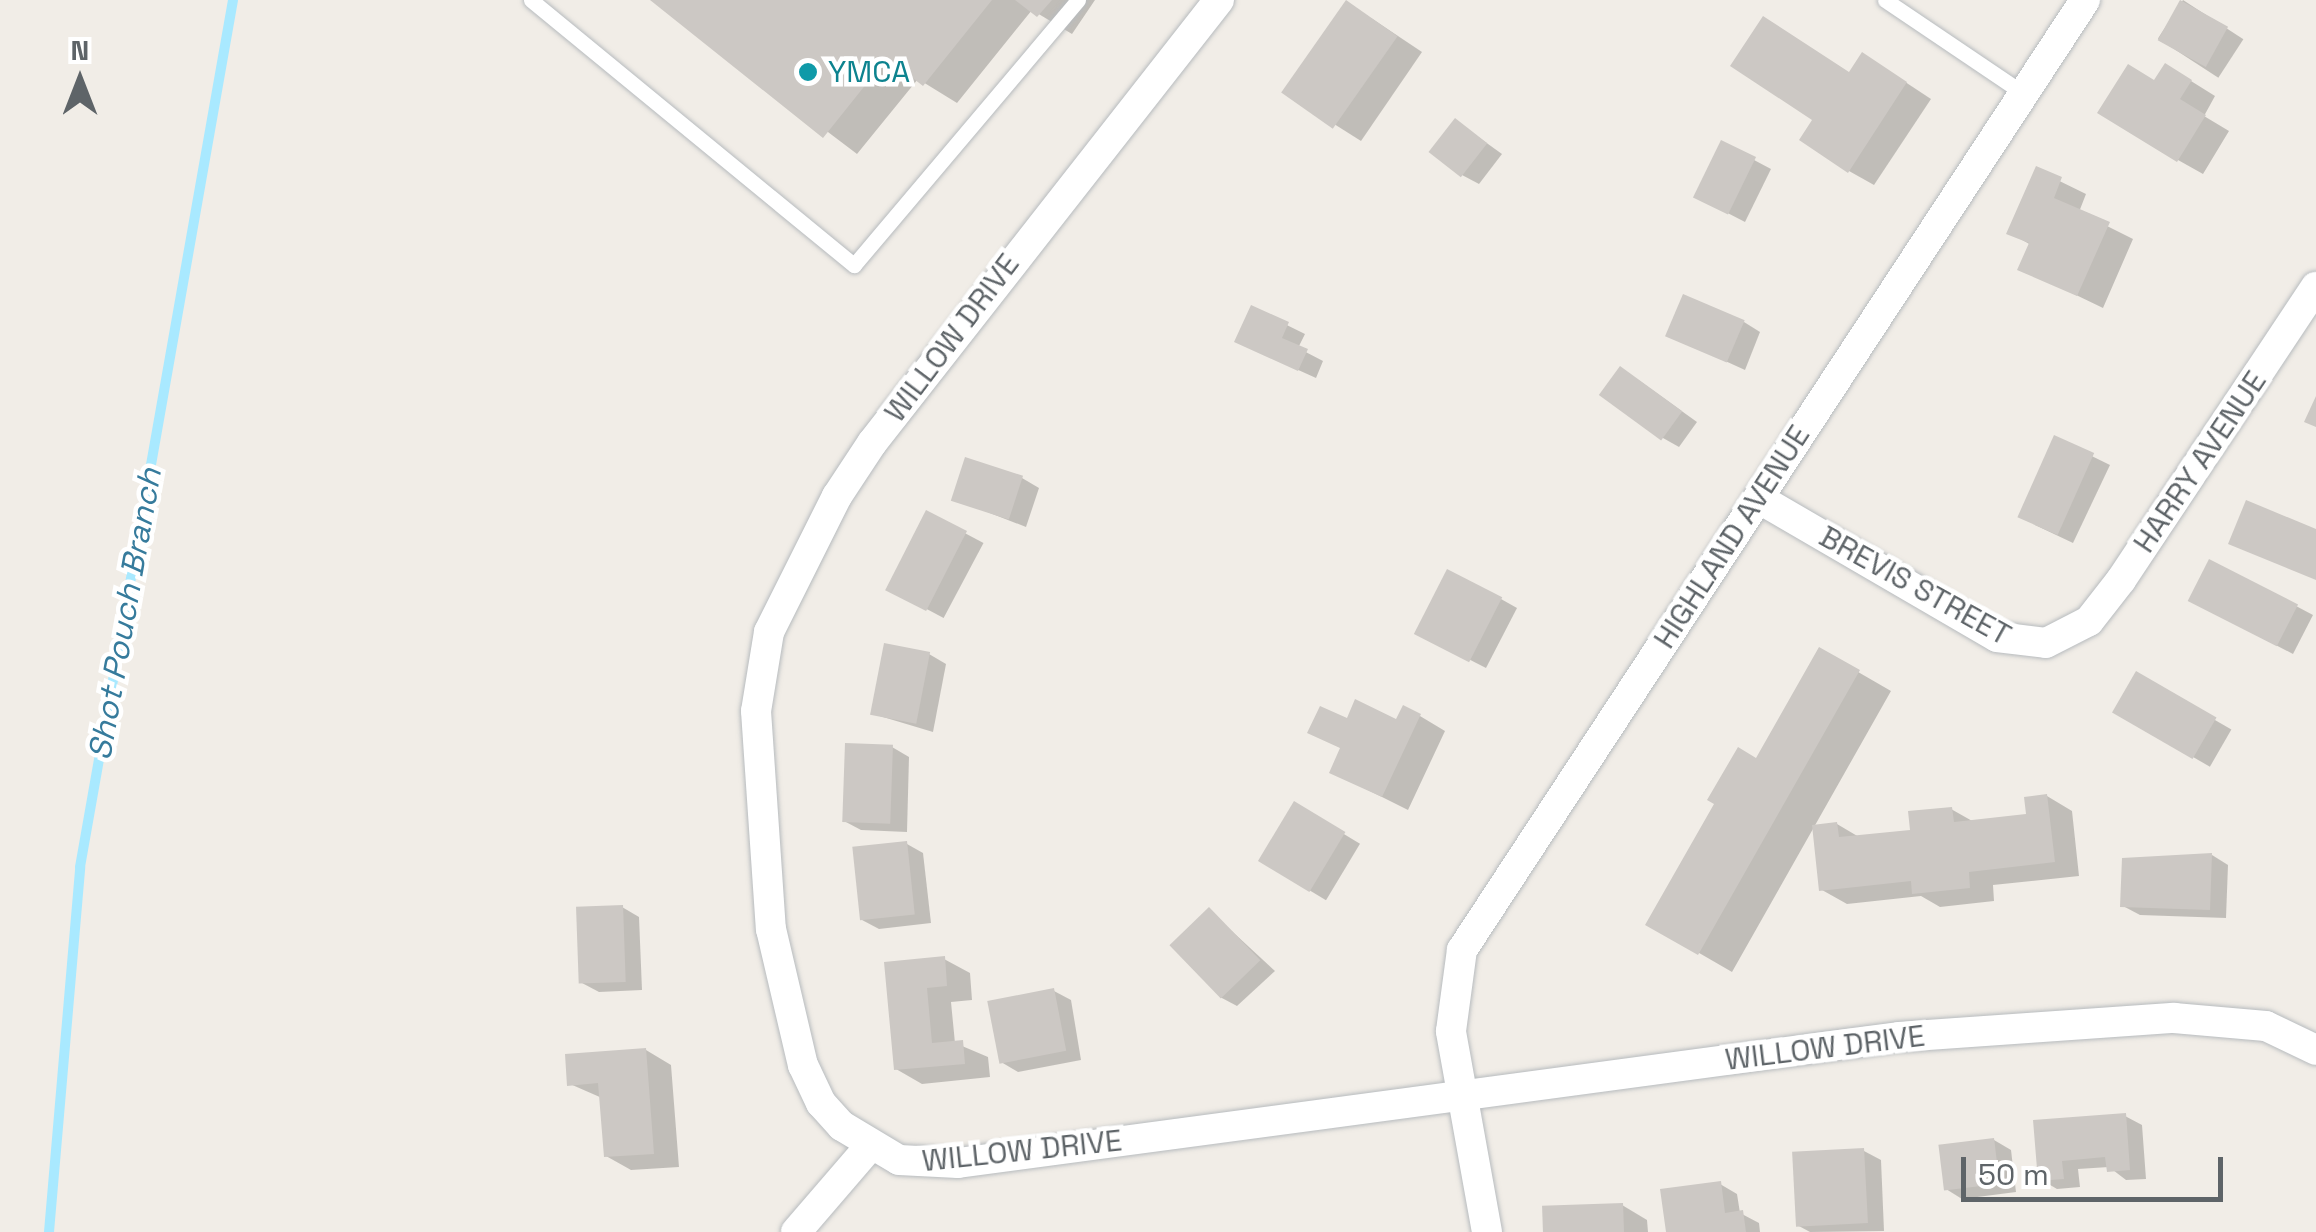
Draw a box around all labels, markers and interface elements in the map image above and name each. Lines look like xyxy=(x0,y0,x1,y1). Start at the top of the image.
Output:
north arrow xyxy=(30,30,130,130)
text: N xyxy=(71,32,89,68)
place label: YMCA xyxy=(828,54,910,90)
marker: YMCA xyxy=(797,61,819,83)
street label: WILLOW DRIVE xyxy=(877,247,1027,429)
street label: HARRY AVENUE xyxy=(2126,364,2274,560)
street label: HIGHLAND AVENUE xyxy=(1646,419,1818,655)
water label: Shot Pouch Branch xyxy=(80,465,170,763)
street label: BREVIS STREET xyxy=(1813,519,2017,653)
street label: WILLOW DRIVE xyxy=(1723,1018,1927,1078)
street label: WILLOW DRIVE xyxy=(920,1123,1124,1179)
scale bar xyxy=(1966,1137,2228,1199)
text: 50 m xyxy=(1978,1155,2049,1194)

